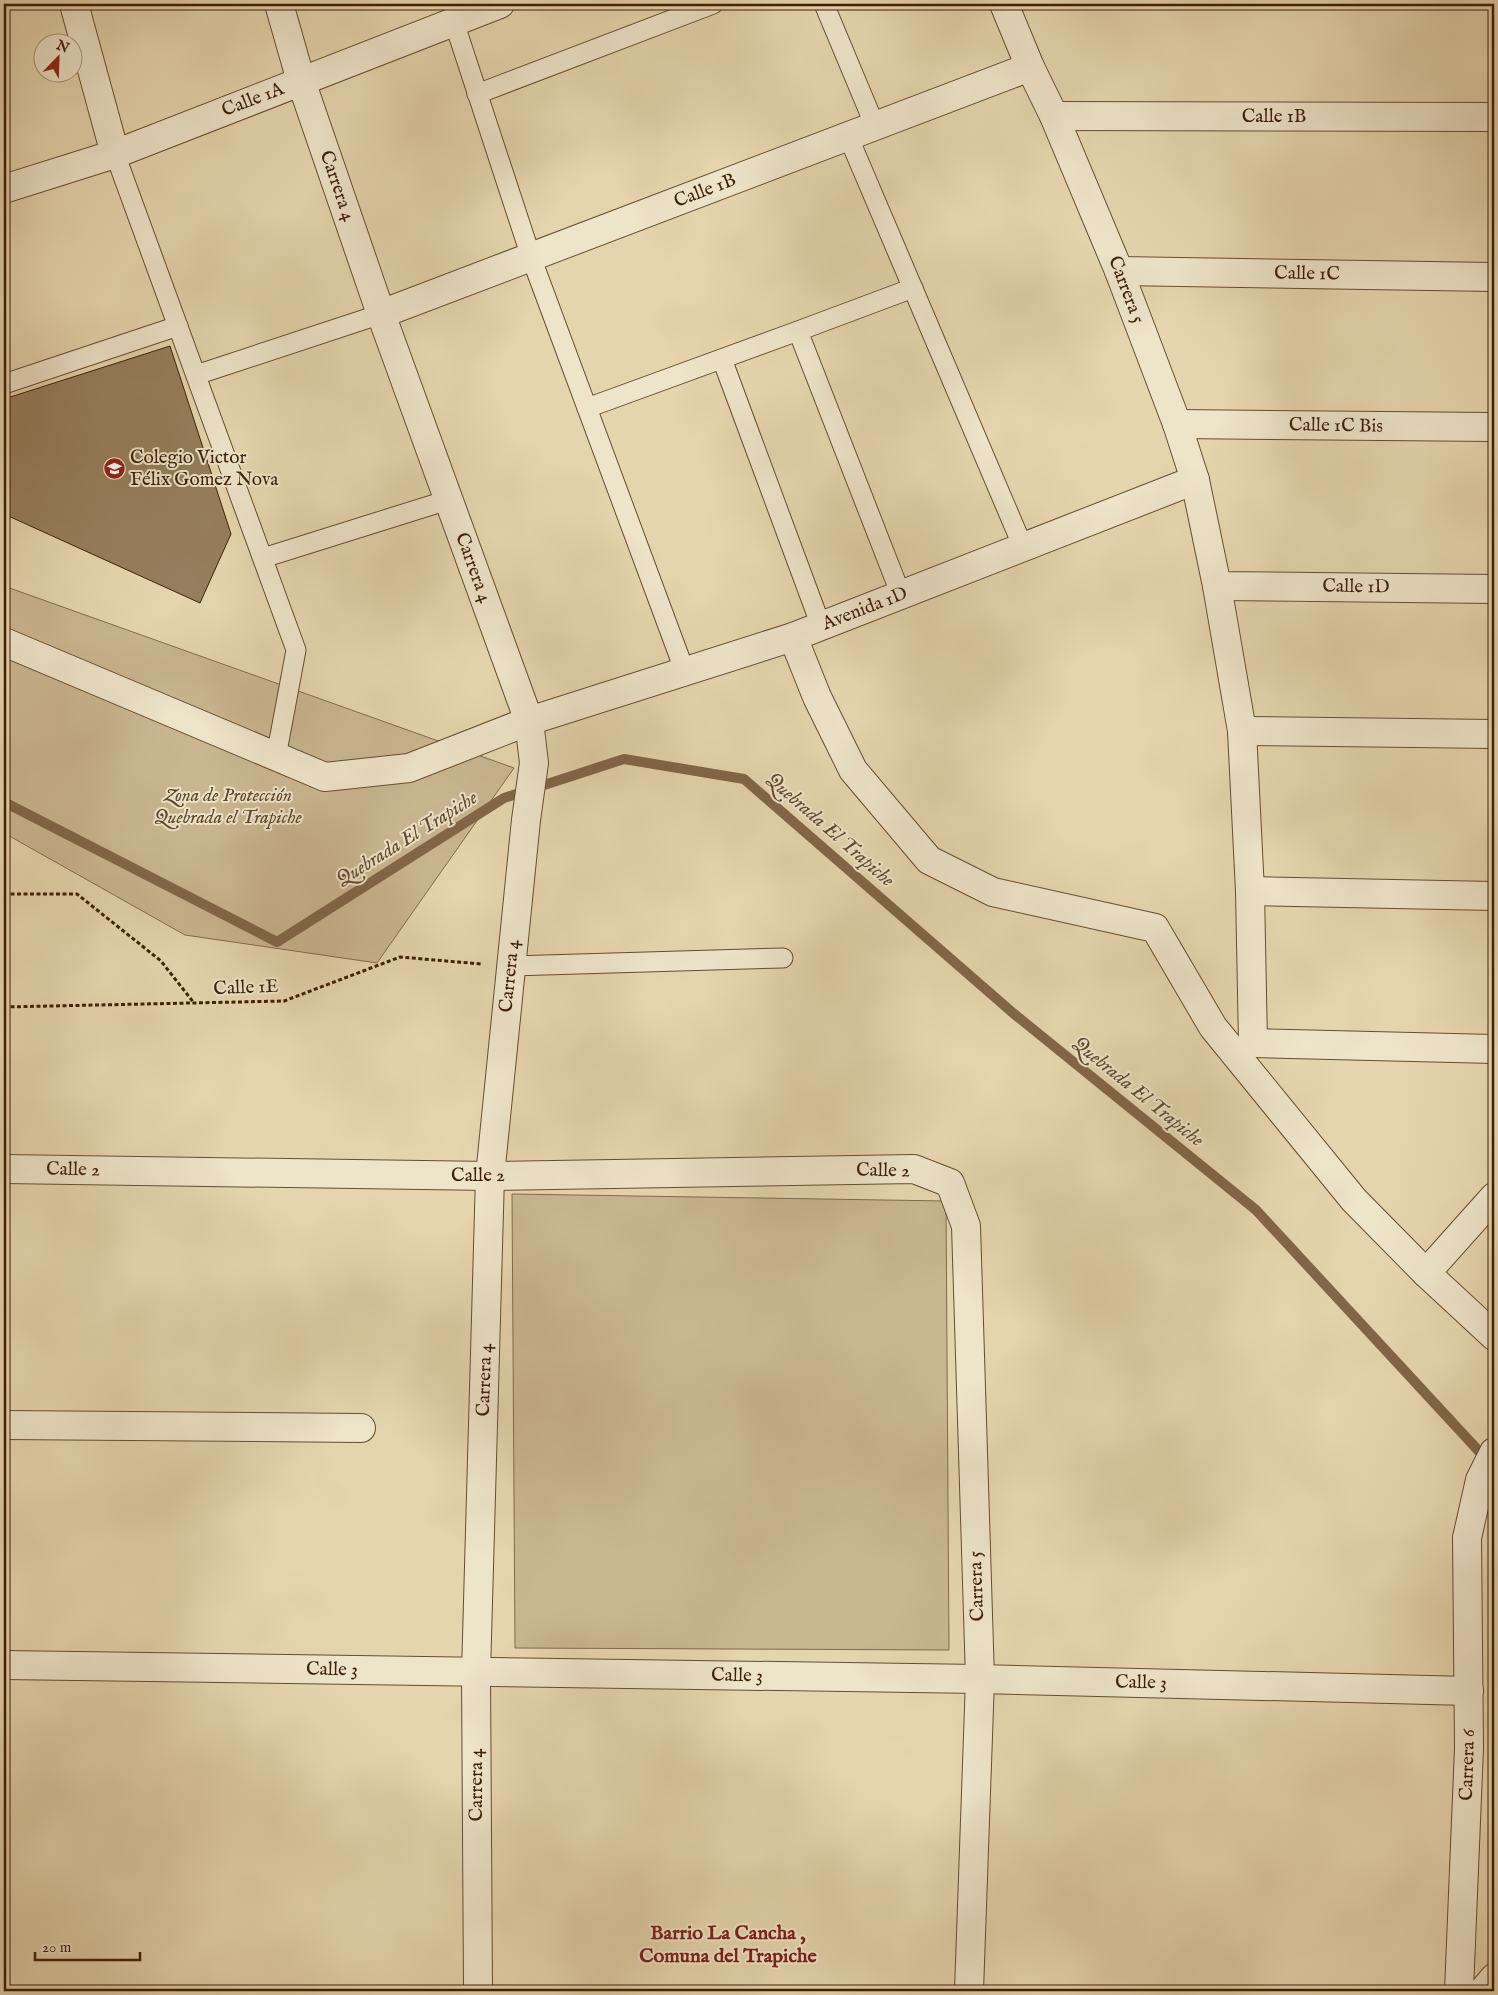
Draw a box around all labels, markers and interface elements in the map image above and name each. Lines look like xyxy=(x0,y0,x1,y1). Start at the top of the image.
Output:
north arrow xyxy=(32,32,82,82)
text: N xyxy=(53,36,72,58)
street label: Calle 1A xyxy=(218,77,289,123)
street label: Calle 1B xyxy=(1242,105,1306,129)
street label: Carrera 4 xyxy=(314,148,360,225)
street label: Calle 1B xyxy=(671,168,739,214)
street label: Carrera 5 xyxy=(1102,253,1150,327)
street label: Calle 1C xyxy=(1274,261,1340,287)
street label: Calle 1C Bis xyxy=(1289,413,1383,439)
place label: Colegio Victor Félix Gomez Nova xyxy=(130,446,279,492)
school or university icon: Colegio Victor Félix Gomez Nova xyxy=(102,457,126,481)
street label: Carrera 4 xyxy=(449,530,497,607)
street label: Calle 1D xyxy=(1322,574,1390,600)
street label: Avenida 1D xyxy=(818,582,911,637)
water label: Quebrada El Trapiche xyxy=(760,767,900,894)
park label: Zona de Protección Quebrada el Trapiche xyxy=(154,784,302,830)
water label: Quebrada El Trapiche xyxy=(332,785,483,893)
street label: Carrera 4 xyxy=(494,938,526,1014)
street label: Calle 1E xyxy=(213,975,279,1001)
water label: Quebrada El Trapiche xyxy=(1067,1031,1209,1154)
street label: Calle 2 xyxy=(46,1158,100,1182)
street label: Calle 2 xyxy=(856,1159,910,1183)
street label: Calle 2 xyxy=(451,1164,505,1188)
street label: Carrera 4 xyxy=(472,1342,498,1417)
street label: Carrera 5 xyxy=(964,1550,990,1622)
street label: Calle 3 xyxy=(306,1658,358,1682)
street label: Calle 3 xyxy=(711,1664,763,1688)
street label: Calle 3 xyxy=(1115,1671,1167,1695)
street label: Carrera 6 xyxy=(1455,1728,1481,1801)
street label: Carrera 4 xyxy=(465,1748,489,1822)
district label: Barrio La Cancha , Comuna del Trapiche xyxy=(639,1921,818,1969)
scale bar xyxy=(35,1930,140,1962)
text: 20 m xyxy=(42,1938,72,1957)

